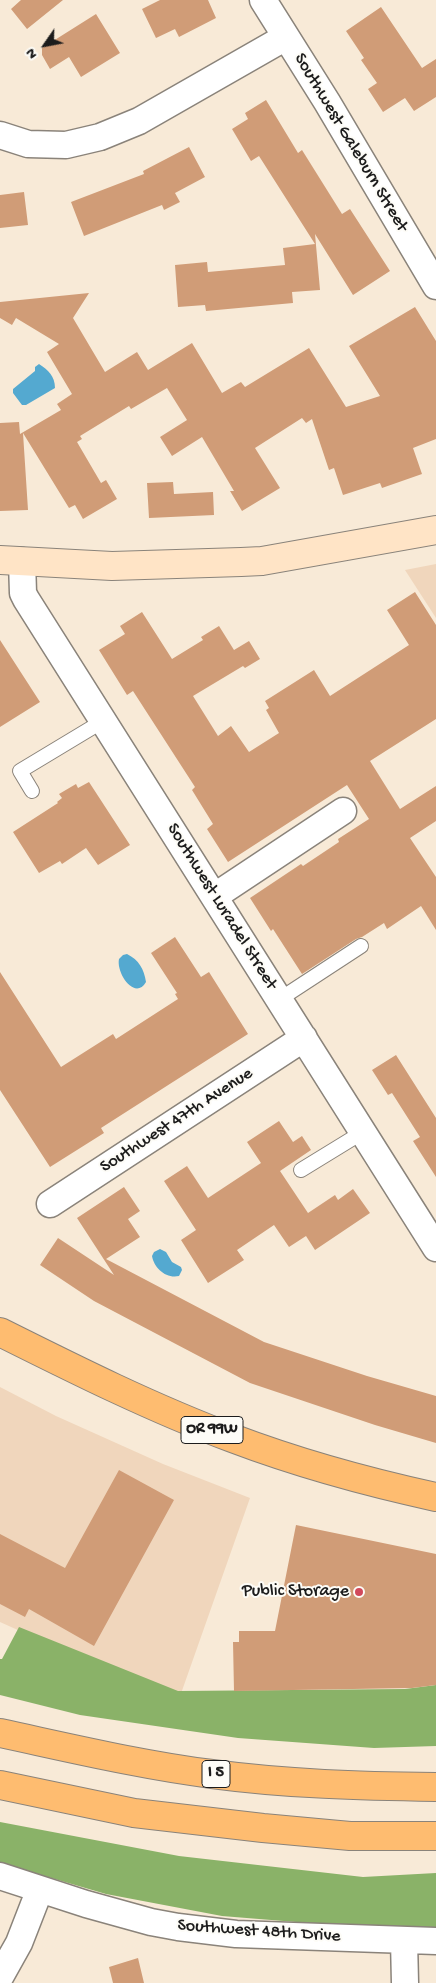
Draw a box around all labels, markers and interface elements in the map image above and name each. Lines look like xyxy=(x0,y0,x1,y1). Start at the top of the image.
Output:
north arrow xyxy=(20,20,70,70)
text: N xyxy=(22,45,42,62)
street label: Southwest Galeburn Street xyxy=(288,50,412,236)
street label: Southwest Luradel Street xyxy=(161,820,281,994)
street label: Southwest 47th Avenue xyxy=(97,1063,257,1179)
road number: OR 99W xyxy=(181,1416,243,1444)
place label: Public Storage xyxy=(242,1581,349,1603)
marker: Public Storage xyxy=(353,1586,365,1598)
road number: I 5 xyxy=(202,1760,230,1788)
street label: Southwest 48th Drive xyxy=(177,1916,341,1948)

